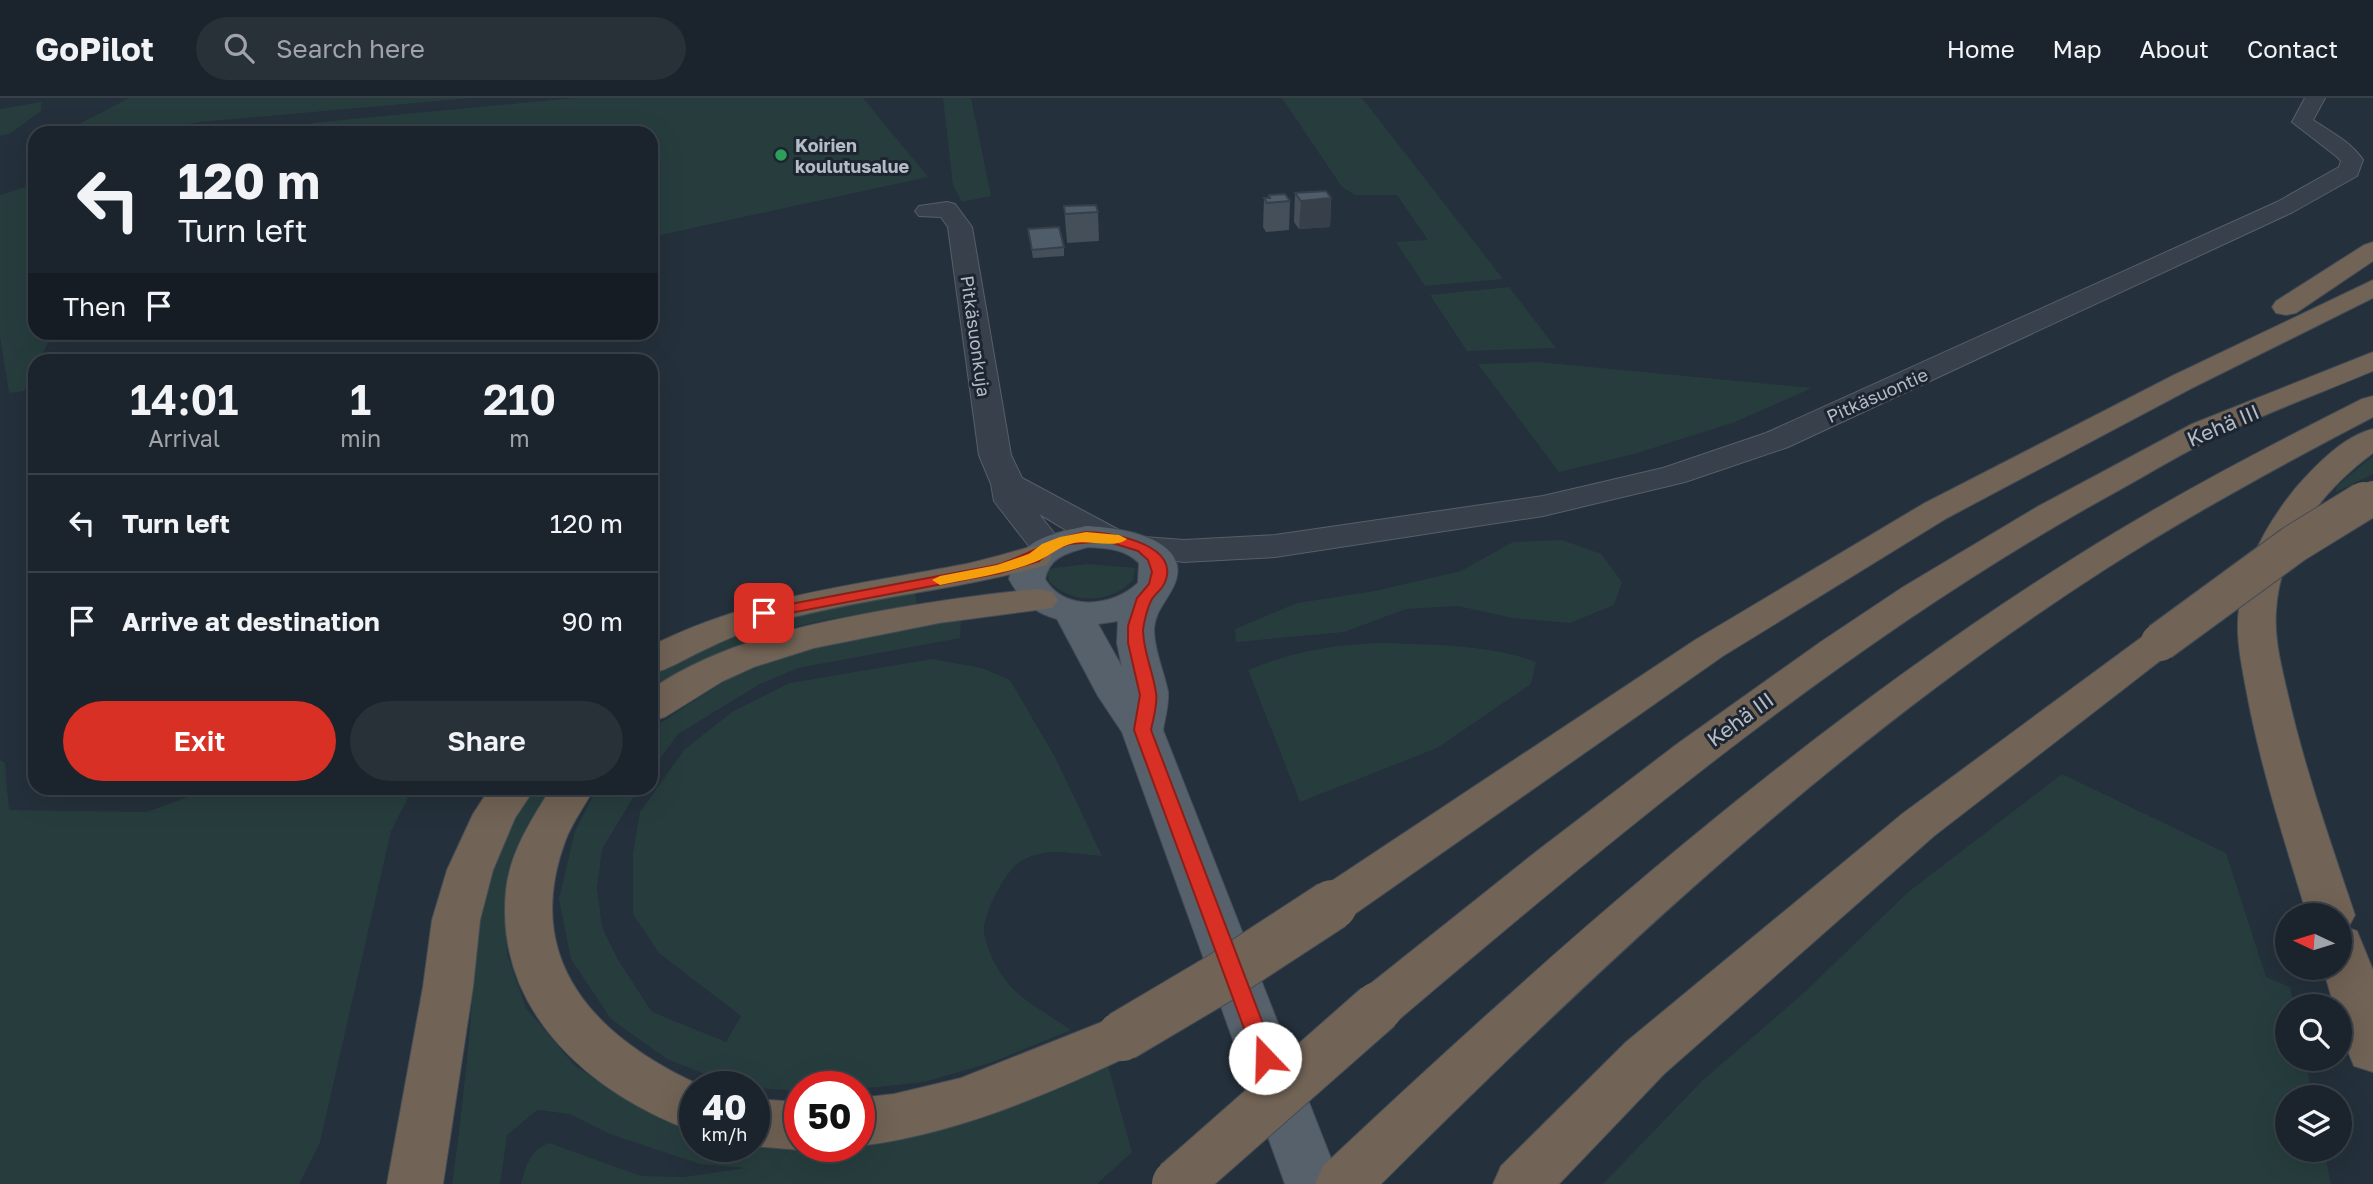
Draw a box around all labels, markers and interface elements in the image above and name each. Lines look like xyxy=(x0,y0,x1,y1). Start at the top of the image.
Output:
search box xyxy=(196,17,686,80)
text: GoPilot xyxy=(35,29,154,68)
icon: search xyxy=(220,29,258,67)
text: Search here xyxy=(276,33,425,64)
text: Home xyxy=(1947,34,2015,63)
text: Map xyxy=(2053,34,2102,63)
text: About xyxy=(2140,34,2209,63)
text: Contact xyxy=(2247,34,2338,63)
place label: Koirien koulutusalue xyxy=(795,134,909,177)
marker: Koirien koulutusalue xyxy=(773,147,789,163)
text: 120 m xyxy=(178,151,320,210)
icon: left xyxy=(63,154,154,245)
text: Turn left xyxy=(178,211,307,249)
street label: Pitkäsuonkuja xyxy=(957,274,995,398)
icon: arrive xyxy=(140,287,178,325)
text: Then xyxy=(63,291,126,322)
street label: Pitkäsuontie xyxy=(1823,363,1931,427)
text: 14:01 xyxy=(130,374,238,424)
text: 1 xyxy=(350,374,371,424)
text: 210 xyxy=(483,374,556,424)
street label: Kehä III xyxy=(2183,398,2263,452)
text: Arrival xyxy=(148,424,220,452)
text: min xyxy=(340,424,381,452)
text: m xyxy=(509,424,530,452)
icon: left xyxy=(63,504,101,542)
text: Turn left xyxy=(122,508,230,539)
text: 120 m xyxy=(550,508,623,539)
pin xyxy=(734,583,794,643)
icon: arrive xyxy=(745,594,783,632)
icon: arrive xyxy=(63,602,101,640)
text: Arrive at destination xyxy=(122,606,380,637)
text: 90 m xyxy=(562,606,623,637)
street label: Kehä III xyxy=(1702,686,1778,752)
button: Exit xyxy=(63,701,336,781)
button: Share xyxy=(350,701,623,781)
north arrow xyxy=(2275,903,2352,980)
map controls xyxy=(2275,903,2352,1162)
button: search xyxy=(2275,994,2352,1071)
position arrow xyxy=(1228,1021,1302,1095)
speed limit sign: 50 xyxy=(784,1071,875,1162)
button: layers xyxy=(2275,1085,2352,1162)
text: 40 xyxy=(702,1086,747,1128)
text: km/h xyxy=(702,1123,747,1145)

